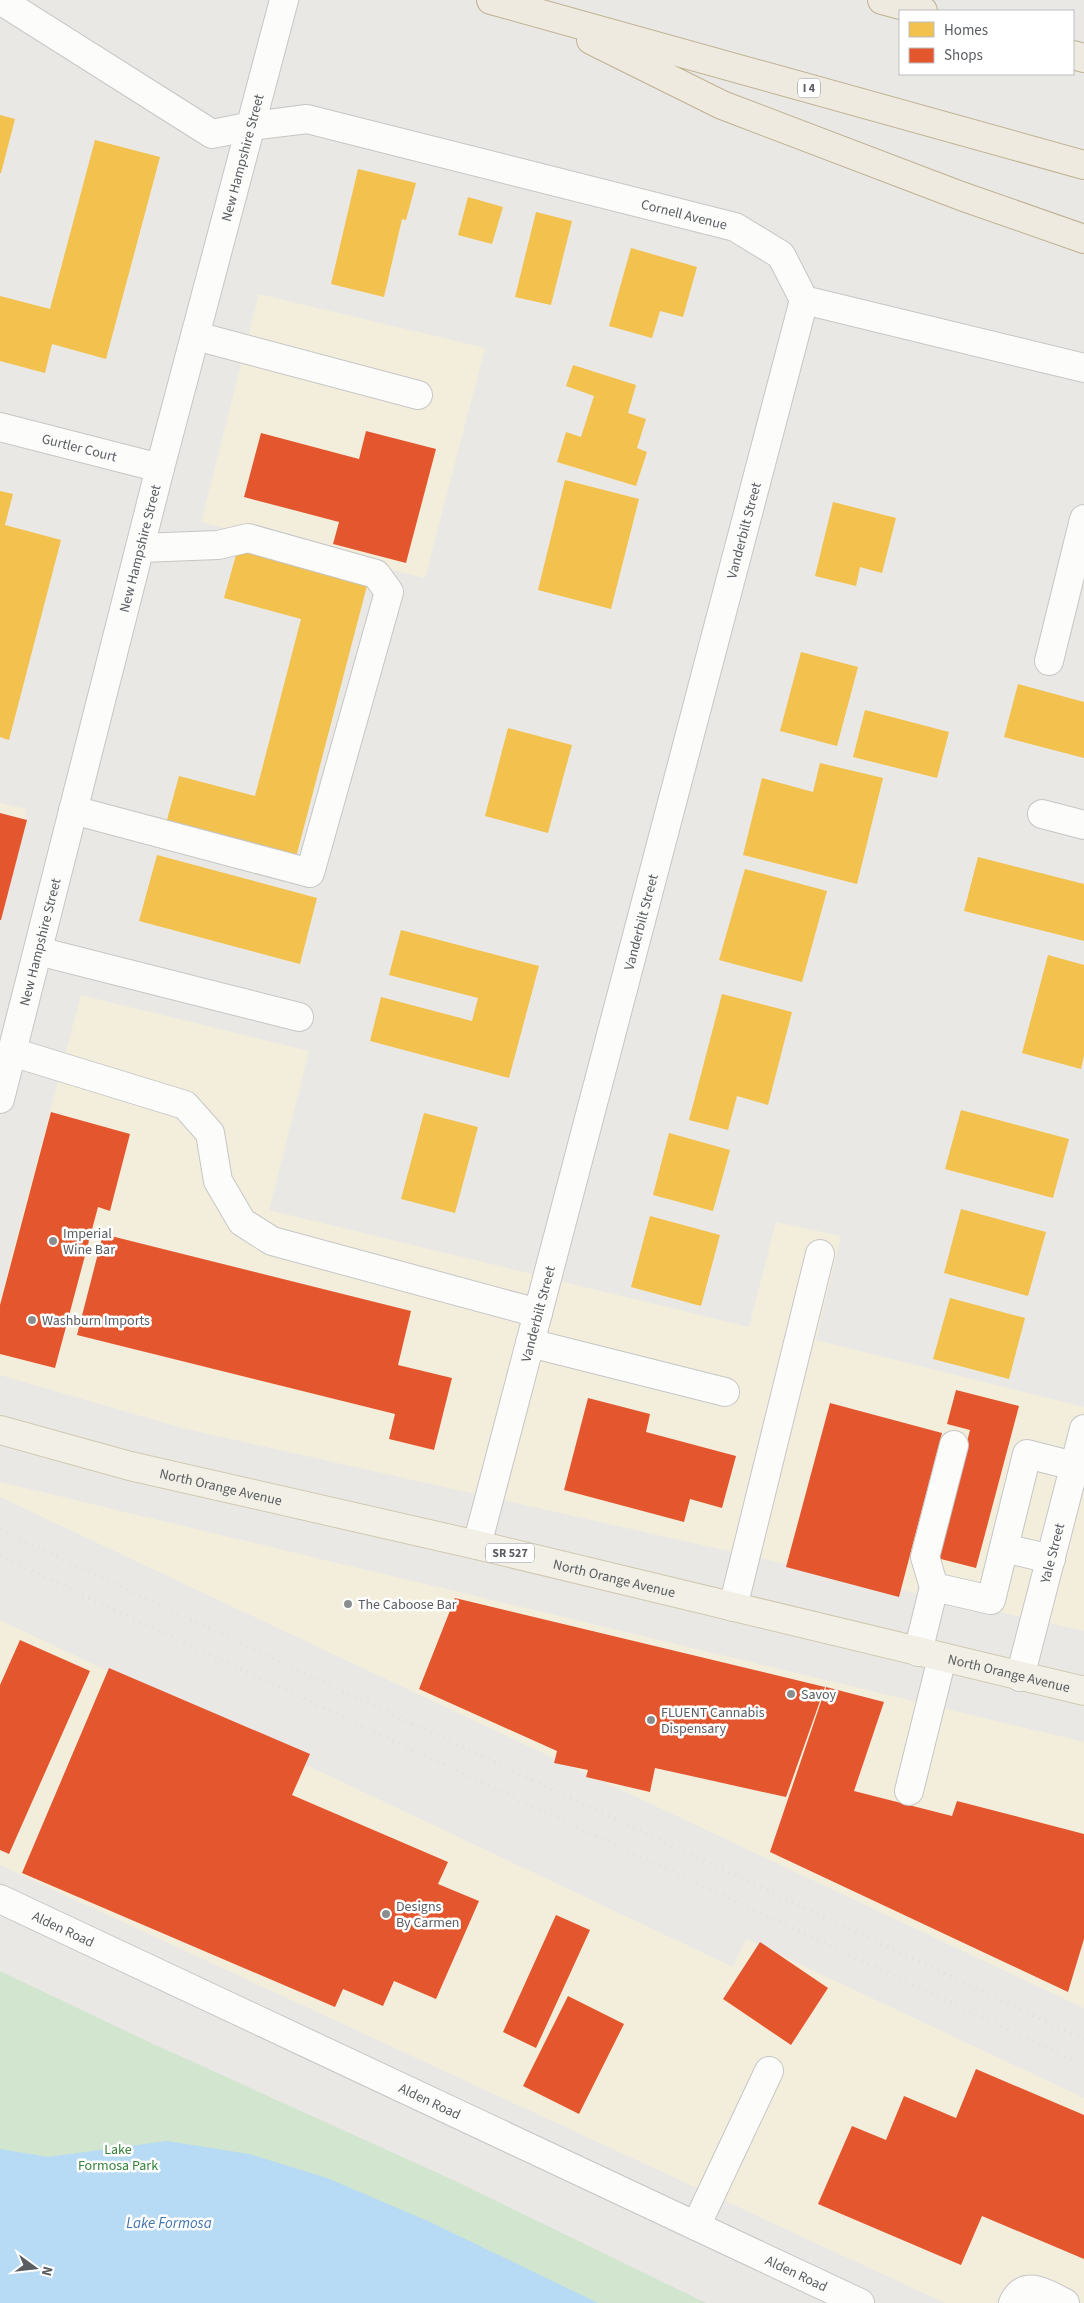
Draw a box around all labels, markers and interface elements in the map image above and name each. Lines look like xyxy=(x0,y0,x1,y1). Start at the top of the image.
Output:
legend xyxy=(899,10,1074,75)
text: Homes xyxy=(944,20,988,41)
text: Shops xyxy=(944,45,983,66)
road number: I 4 xyxy=(798,78,820,98)
street label: New Hampshire Street xyxy=(217,92,270,224)
street label: Cornell Avenue xyxy=(639,195,729,236)
street label: Gurtler Court xyxy=(39,429,119,468)
street label: Vanderbilt Street xyxy=(722,480,767,581)
street label: New Hampshire Street xyxy=(115,482,166,615)
street label: Vanderbilt Street xyxy=(619,872,664,973)
street label: New Hampshire Street xyxy=(15,876,67,1008)
place label: Imperial Wine Bar xyxy=(63,1224,115,1260)
marker: Imperial Wine Bar xyxy=(47,1235,59,1247)
street label: Vanderbilt Street xyxy=(516,1264,561,1364)
place label: Washburn Imports xyxy=(42,1311,150,1331)
marker: Washburn Imports xyxy=(26,1314,38,1326)
street label: North Orange Avenue xyxy=(157,1464,284,1511)
street label: Yale Street xyxy=(1035,1521,1070,1586)
road number: SR 527 xyxy=(486,1544,534,1562)
street label: North Orange Avenue xyxy=(551,1555,677,1603)
place label: The Caboose Bar xyxy=(358,1595,457,1615)
marker: The Caboose Bar xyxy=(342,1598,354,1610)
street label: North Orange Avenue xyxy=(946,1650,1072,1698)
place label: Savoy xyxy=(801,1685,837,1705)
marker: Savoy xyxy=(785,1688,797,1700)
place label: FLUENT Cannabis Dispensary xyxy=(661,1703,765,1739)
marker: FLUENT Cannabis Dispensary xyxy=(645,1714,657,1726)
place label: Designs By Carmen xyxy=(396,1897,460,1933)
street label: Alden Road xyxy=(29,1906,97,1953)
marker: Designs By Carmen xyxy=(380,1908,392,1920)
street label: Alden Road xyxy=(395,2079,464,2125)
park label: Lake Formosa Park xyxy=(78,2140,158,2176)
water label: Lake Formosa xyxy=(126,2213,212,2234)
north arrow xyxy=(10,2243,60,2293)
street label: Alden Road xyxy=(762,2251,830,2297)
text: N xyxy=(36,2264,57,2278)

